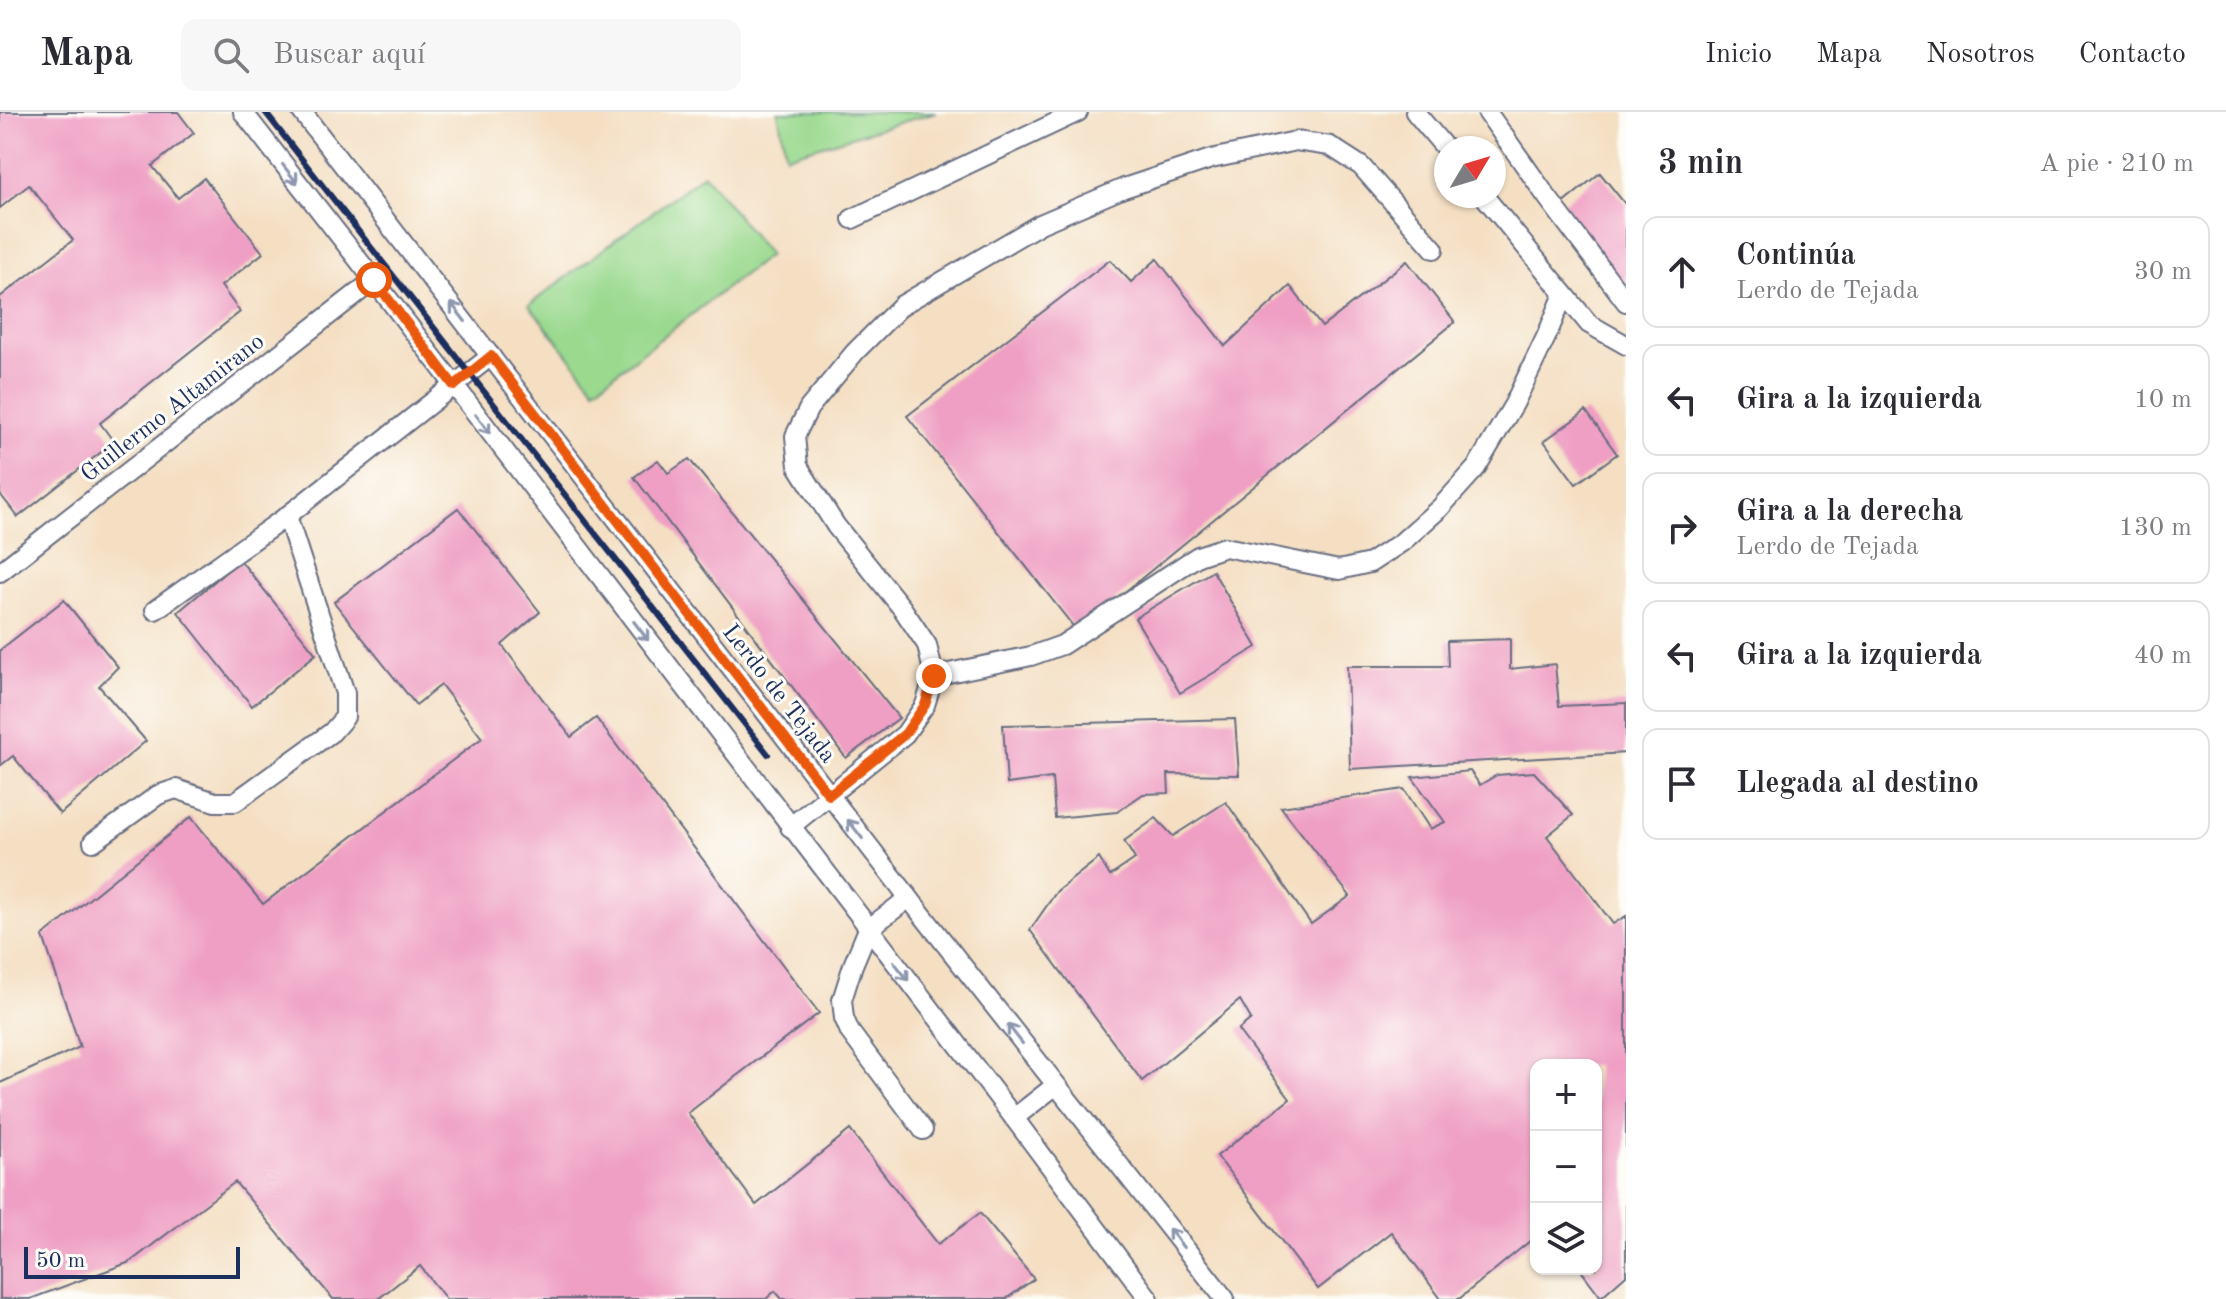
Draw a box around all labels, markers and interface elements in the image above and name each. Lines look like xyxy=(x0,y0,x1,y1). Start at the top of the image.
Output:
search box xyxy=(181,19,741,91)
icon: search xyxy=(209,33,253,77)
text: Mapa xyxy=(40,36,133,74)
text: Buscar aquí xyxy=(273,40,425,70)
text: Inicio xyxy=(1705,41,1772,69)
text: Mapa xyxy=(1816,41,1882,69)
text: Nosotros xyxy=(1926,41,2035,69)
text: Contacto xyxy=(2079,41,2186,69)
north arrow xyxy=(1434,136,1506,208)
text: 3 min xyxy=(1658,147,1743,181)
text: A pie · 210 m xyxy=(2039,151,2194,177)
one-way arrow xyxy=(282,162,299,184)
text: Continúa xyxy=(1736,241,1856,271)
icon: ahead xyxy=(1660,250,1704,294)
text: 30 m xyxy=(2134,259,2192,285)
route start xyxy=(356,262,392,298)
text: Lerdo de Tejada xyxy=(1736,278,1919,304)
one-way arrow xyxy=(449,302,466,323)
street label: Guillermo Altamirano xyxy=(77,330,269,487)
icon: left xyxy=(1660,378,1704,422)
text: Gira a la izquierda xyxy=(1736,385,1982,415)
text: 10 m xyxy=(2134,387,2192,413)
one-way arrow xyxy=(475,413,492,434)
text: Gira a la derecha xyxy=(1736,497,1963,527)
icon: right xyxy=(1660,506,1704,550)
text: 130 m xyxy=(2119,515,2192,541)
text: Lerdo de Tejada xyxy=(1736,534,1919,560)
one-way arrow xyxy=(632,620,649,641)
street label: Lerdo de Tejada xyxy=(717,620,840,768)
icon: left xyxy=(1660,634,1704,678)
text: Gira a la izquierda xyxy=(1736,641,1982,671)
text: 40 m xyxy=(2134,643,2192,669)
route end xyxy=(916,658,952,694)
icon: arrive xyxy=(1660,762,1704,806)
text: Llegada al destino xyxy=(1736,769,1979,799)
one-way arrow xyxy=(846,819,863,840)
one-way arrow xyxy=(892,960,909,981)
one-way arrow xyxy=(1007,1024,1024,1045)
map controls xyxy=(1530,1059,1602,1275)
button: + xyxy=(1530,1059,1602,1131)
button: − xyxy=(1530,1131,1602,1203)
button: layers xyxy=(1530,1203,1602,1275)
one-way arrow xyxy=(1168,1228,1185,1249)
scale bar xyxy=(24,1243,240,1279)
text: 50 m xyxy=(36,1250,85,1272)

